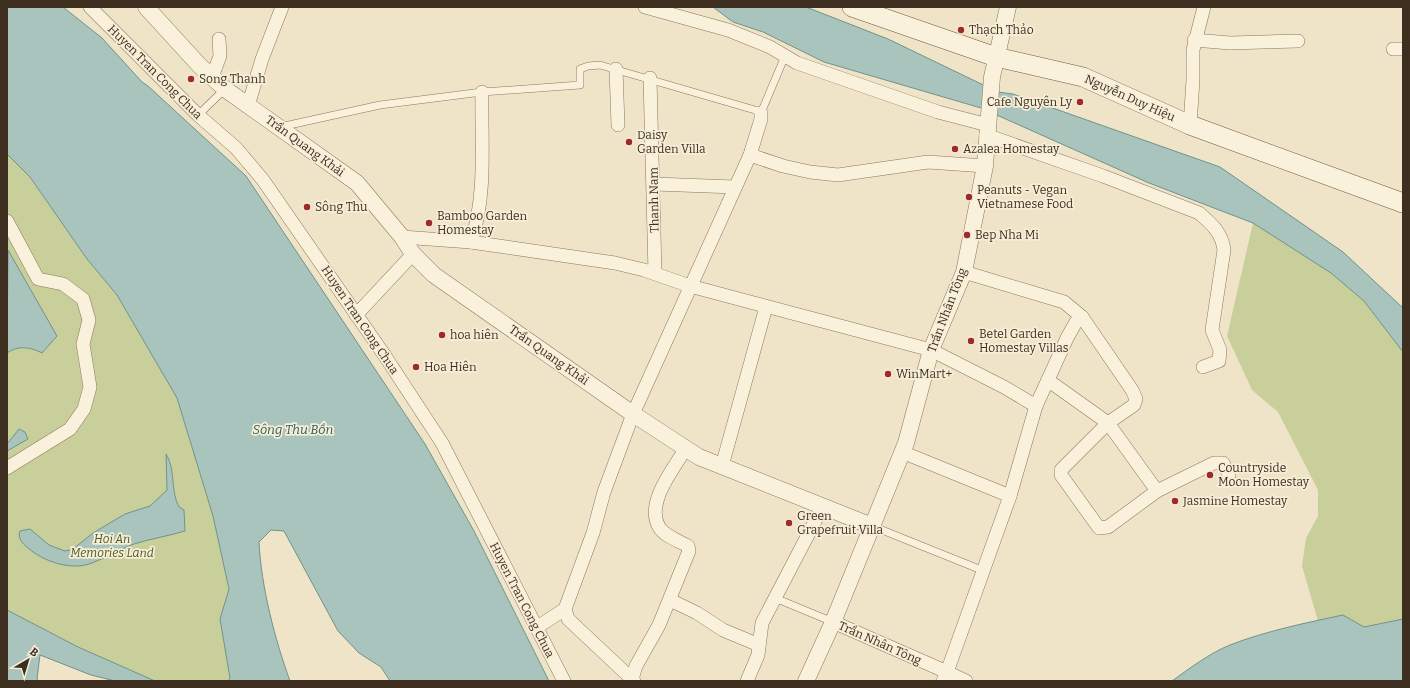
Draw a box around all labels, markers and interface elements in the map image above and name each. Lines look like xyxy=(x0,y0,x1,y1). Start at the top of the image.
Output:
street label: Huyen Tran Cong Chua xyxy=(105,22,205,122)
place label: Thạch Thảo xyxy=(969,23,1034,37)
marker: Thạch Thảo xyxy=(956,25,966,35)
place label: Song Thanh xyxy=(199,72,266,86)
street label: Nguyễn Duy Hiệu xyxy=(1083,72,1178,124)
marker: Song Thanh xyxy=(186,74,196,84)
place label: Cafe Nguyên Ly xyxy=(987,95,1073,109)
marker: Cafe Nguyên Ly xyxy=(1075,97,1085,107)
street label: Trần Quang Khải xyxy=(263,112,348,180)
place label: Daisy Garden Villa xyxy=(637,128,706,156)
marker: Daisy Garden Villa xyxy=(624,137,634,147)
place label: Azalea Homestay xyxy=(963,142,1060,156)
marker: Azalea Homestay xyxy=(950,144,960,154)
street label: Thanh Nam xyxy=(646,166,662,233)
place label: Peanuts - Vegan Vietnamese Food xyxy=(977,183,1073,211)
marker: Peanuts - Vegan Vietnamese Food xyxy=(964,192,974,202)
place label: Sông Thu xyxy=(315,200,368,214)
marker: Sông Thu xyxy=(302,202,312,212)
place label: Bamboo Garden Homestay xyxy=(437,209,528,237)
marker: Bamboo Garden Homestay xyxy=(424,218,434,228)
place label: Bep Nha Mi xyxy=(975,228,1039,242)
marker: Bep Nha Mi xyxy=(962,230,972,240)
street label: Huyen Tran Cong Chua xyxy=(319,263,402,377)
street label: Trần Nhân Tông xyxy=(924,265,970,354)
street label: Trần Quang Khải xyxy=(506,321,592,388)
place label: Betel Garden Homestay Villas xyxy=(979,327,1069,355)
place label: hoa hiên xyxy=(450,328,499,342)
marker: hoa hiên xyxy=(437,330,447,340)
marker: Betel Garden Homestay Villas xyxy=(966,336,976,346)
place label: Hoa Hiên xyxy=(424,360,477,374)
marker: Hoa Hiên xyxy=(411,362,421,372)
place label: WinMart+ xyxy=(896,367,953,381)
marker: WinMart+ xyxy=(883,369,893,379)
water label: Sông Thu Bồn xyxy=(253,422,334,437)
place label: Countryside Moon Homestay xyxy=(1218,461,1310,489)
marker: Countryside Moon Homestay xyxy=(1205,470,1215,480)
place label: Jasmine Homestay xyxy=(1182,494,1288,508)
marker: Jasmine Homestay xyxy=(1170,496,1180,506)
place label: Green Grapefruit Villa xyxy=(797,509,884,537)
marker: Green Grapefruit Villa xyxy=(784,518,794,528)
park label: Hoi An Memories Land xyxy=(70,532,154,560)
street label: Huyen Tran Cong Chua xyxy=(487,540,557,660)
street label: Trần Nhân Tông xyxy=(836,618,924,668)
north arrow xyxy=(8,640,48,680)
text: B xyxy=(27,645,41,660)

